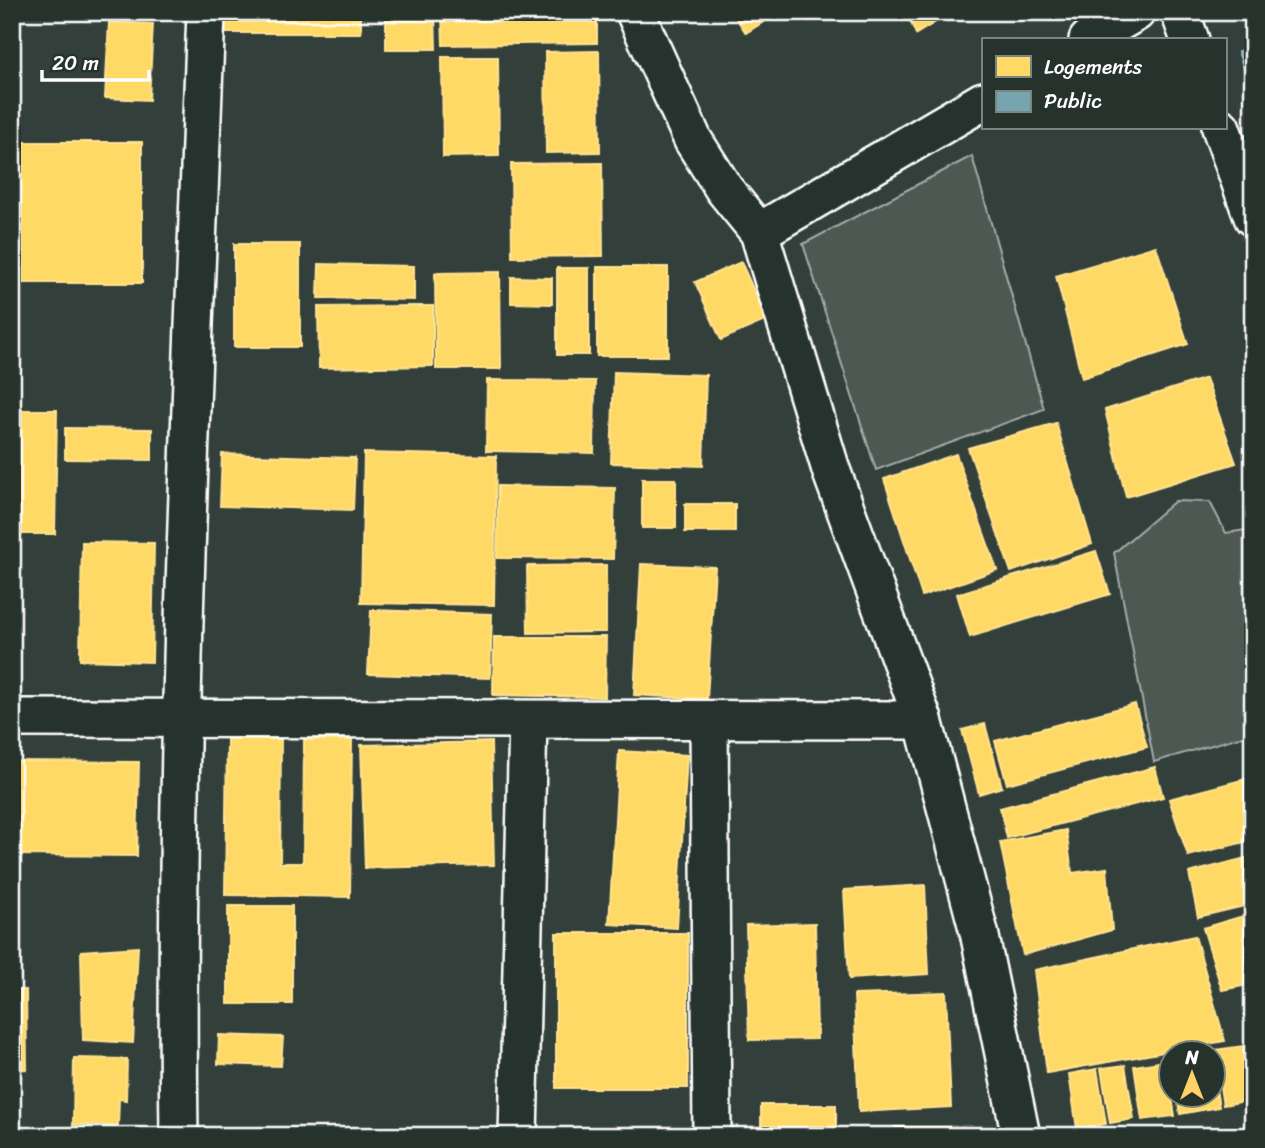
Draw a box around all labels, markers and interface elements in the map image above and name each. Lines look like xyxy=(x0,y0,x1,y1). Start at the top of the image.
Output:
scale bar xyxy=(42,38,149,82)
legend xyxy=(982,38,1226,130)
text: 20 m xyxy=(52,44,99,82)
text: Logements xyxy=(1044,48,1143,86)
text: Public xyxy=(1044,82,1102,120)
north arrow xyxy=(1156,1040,1226,1110)
text: N xyxy=(1184,1041,1199,1074)

